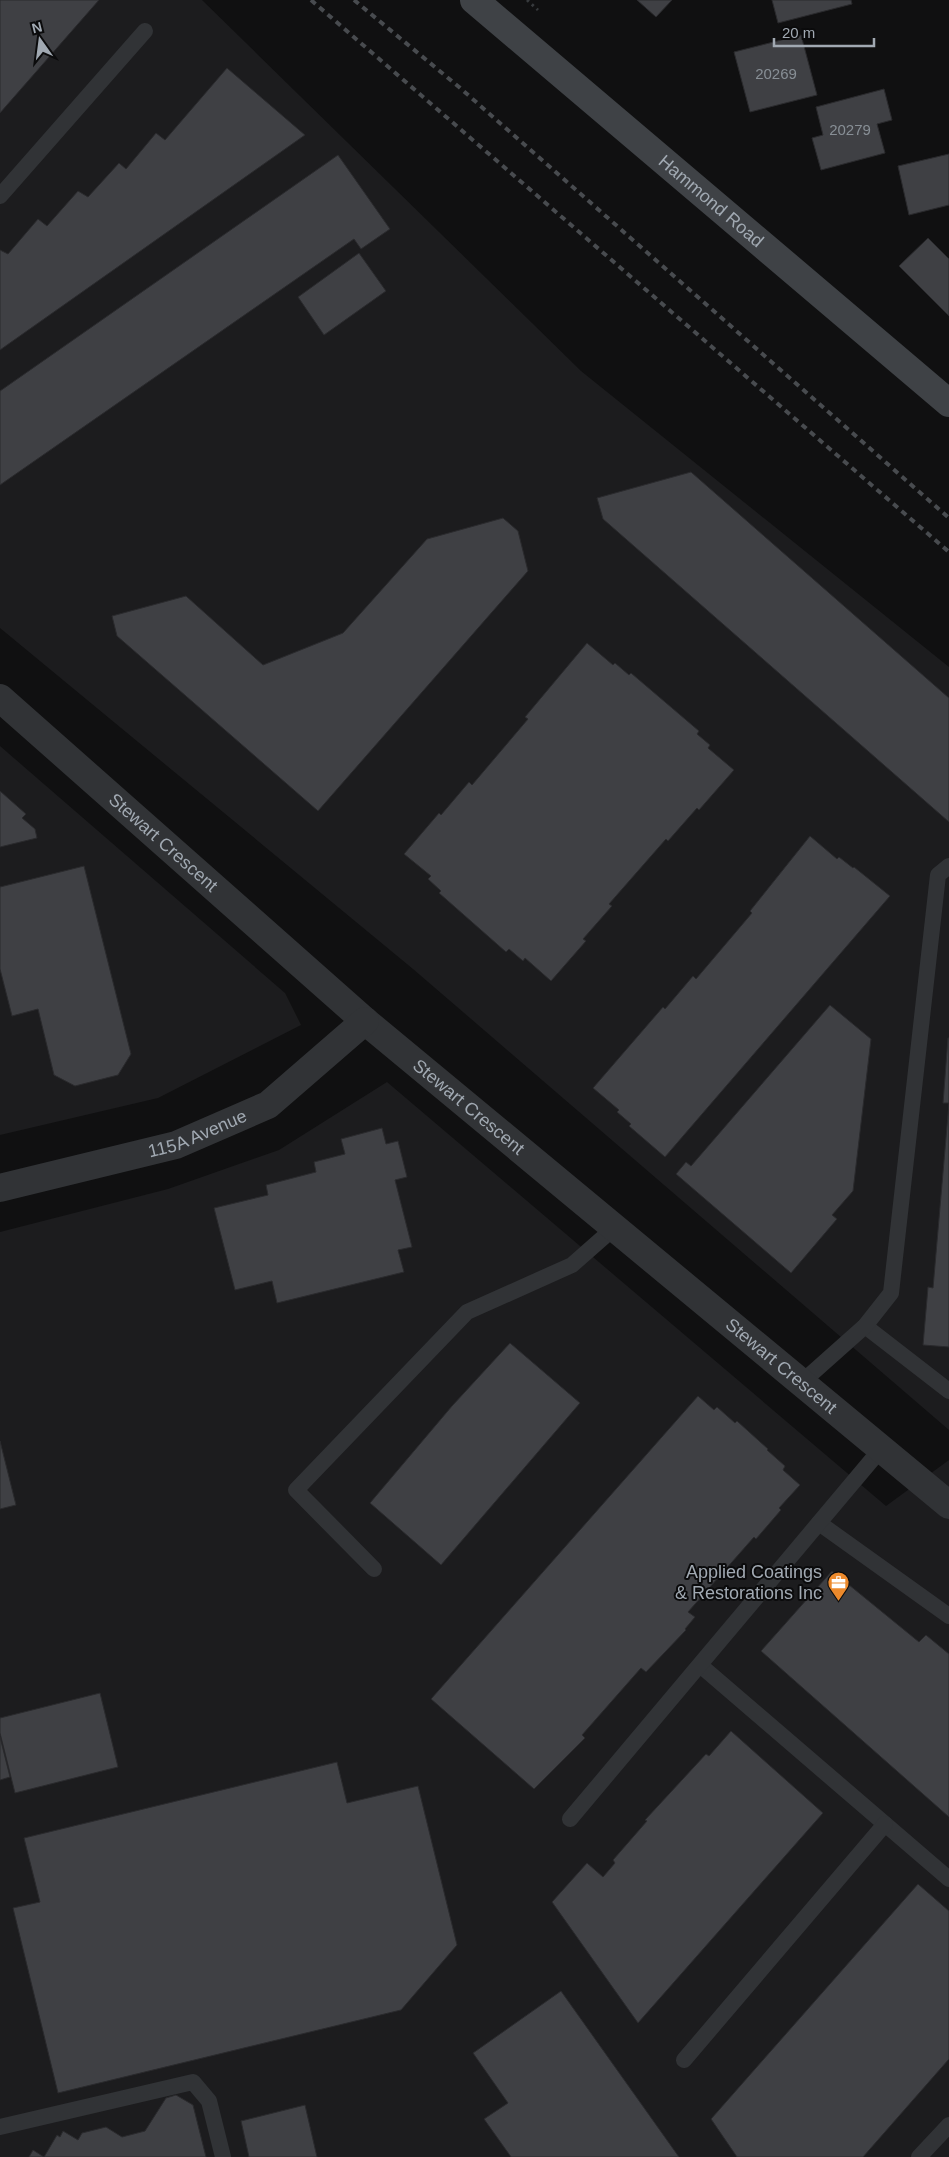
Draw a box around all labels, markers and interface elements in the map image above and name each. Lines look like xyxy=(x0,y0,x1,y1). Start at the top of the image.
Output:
north arrow xyxy=(15,15,65,65)
scale bar xyxy=(774,15,874,47)
text: N xyxy=(30,18,44,36)
text: 20 m xyxy=(782,24,815,41)
house number: 20269 xyxy=(755,65,797,82)
house number: 20279 xyxy=(829,121,871,138)
street label: Hammond Road xyxy=(655,151,768,251)
street label: Stewart Crescent xyxy=(105,789,222,896)
street label: Stewart Crescent xyxy=(409,1055,528,1159)
street label: 115A Avenue xyxy=(146,1105,250,1161)
street label: Stewart Crescent xyxy=(722,1314,841,1418)
place label: Applied Coatings & Restorations Inc xyxy=(675,1562,822,1603)
office icon: Applied Coatings & Restorations Inc xyxy=(826,1570,850,1601)

